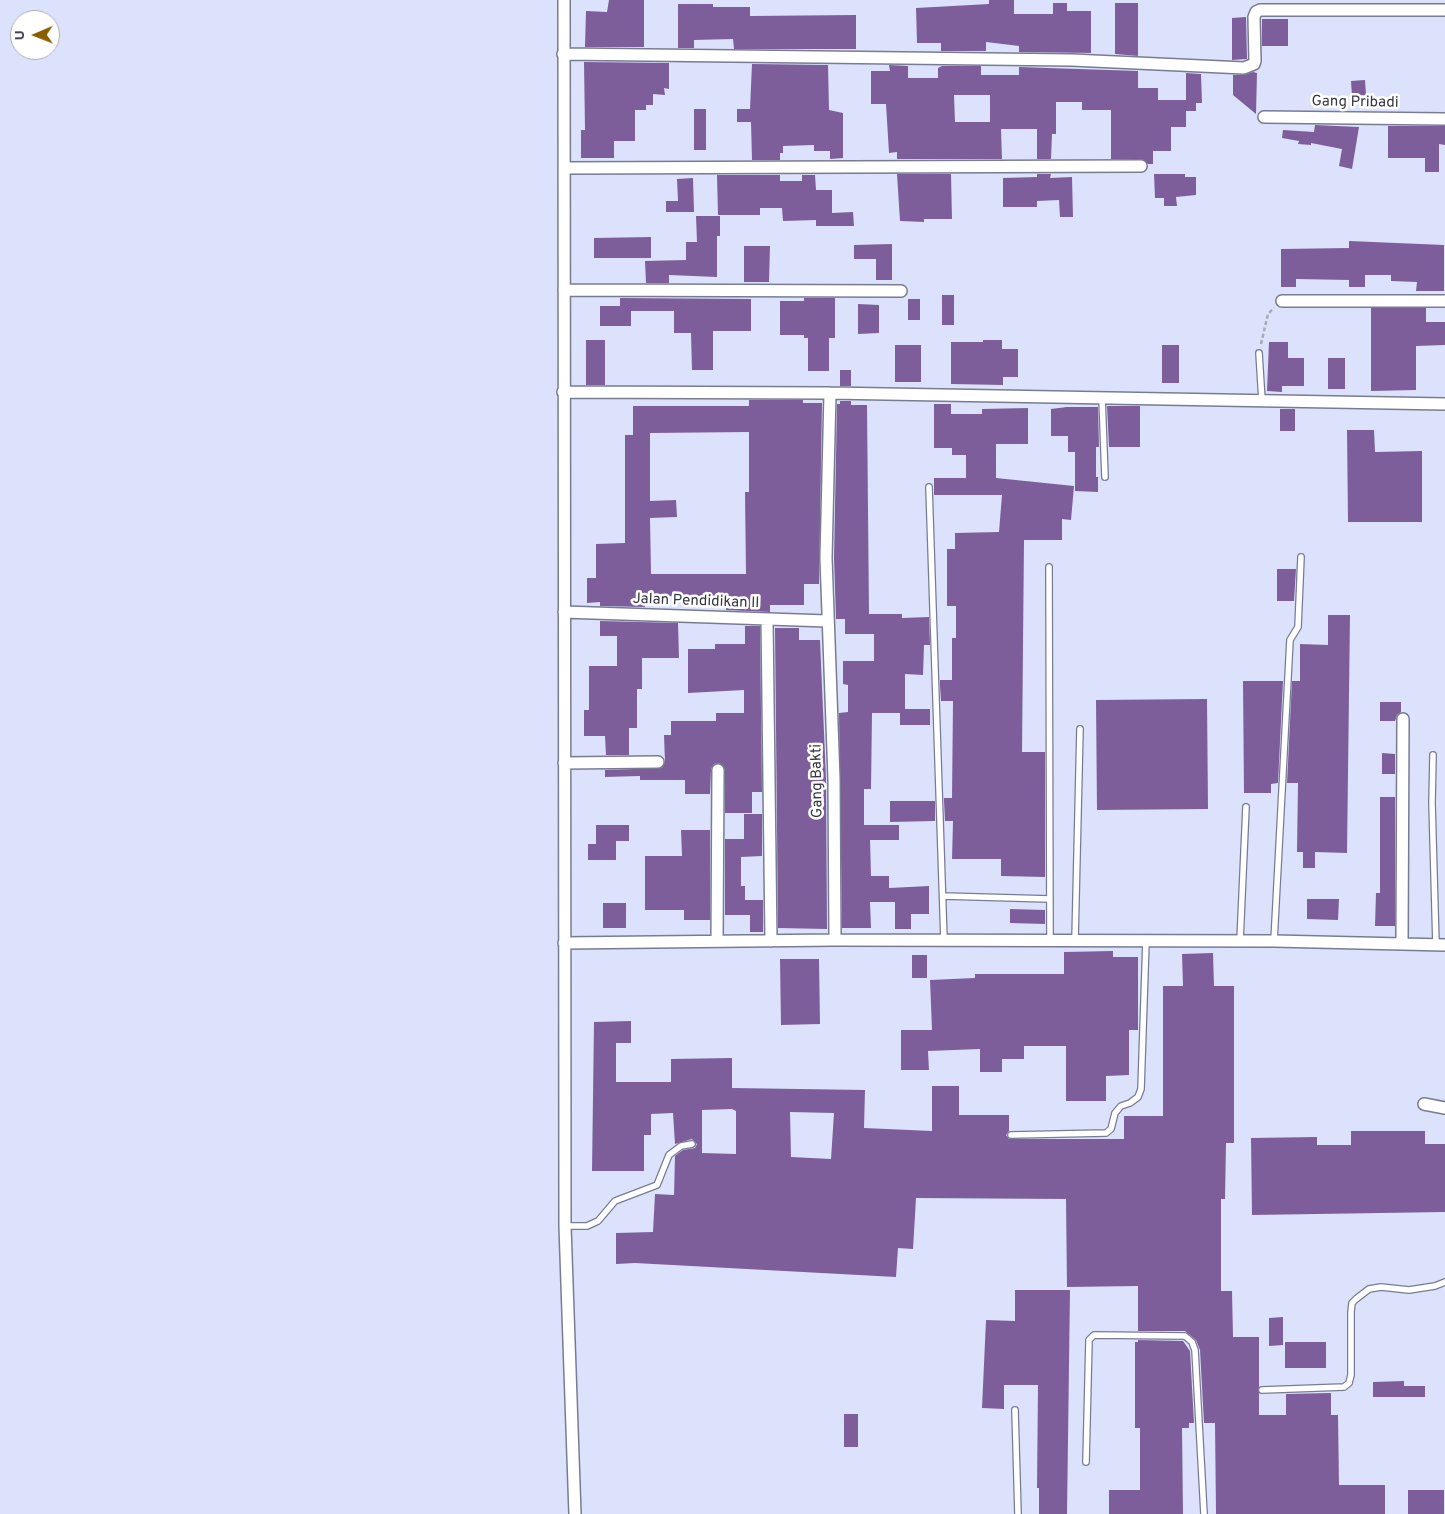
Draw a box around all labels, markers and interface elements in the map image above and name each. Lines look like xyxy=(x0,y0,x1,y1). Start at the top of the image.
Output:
north arrow xyxy=(10,10,60,60)
text: U xyxy=(12,30,29,40)
street label: Gang Pribadi xyxy=(1311,93,1399,113)
street label: Jalan Pendidikan II xyxy=(632,591,760,613)
street label: Gang Bakti xyxy=(808,744,828,818)

